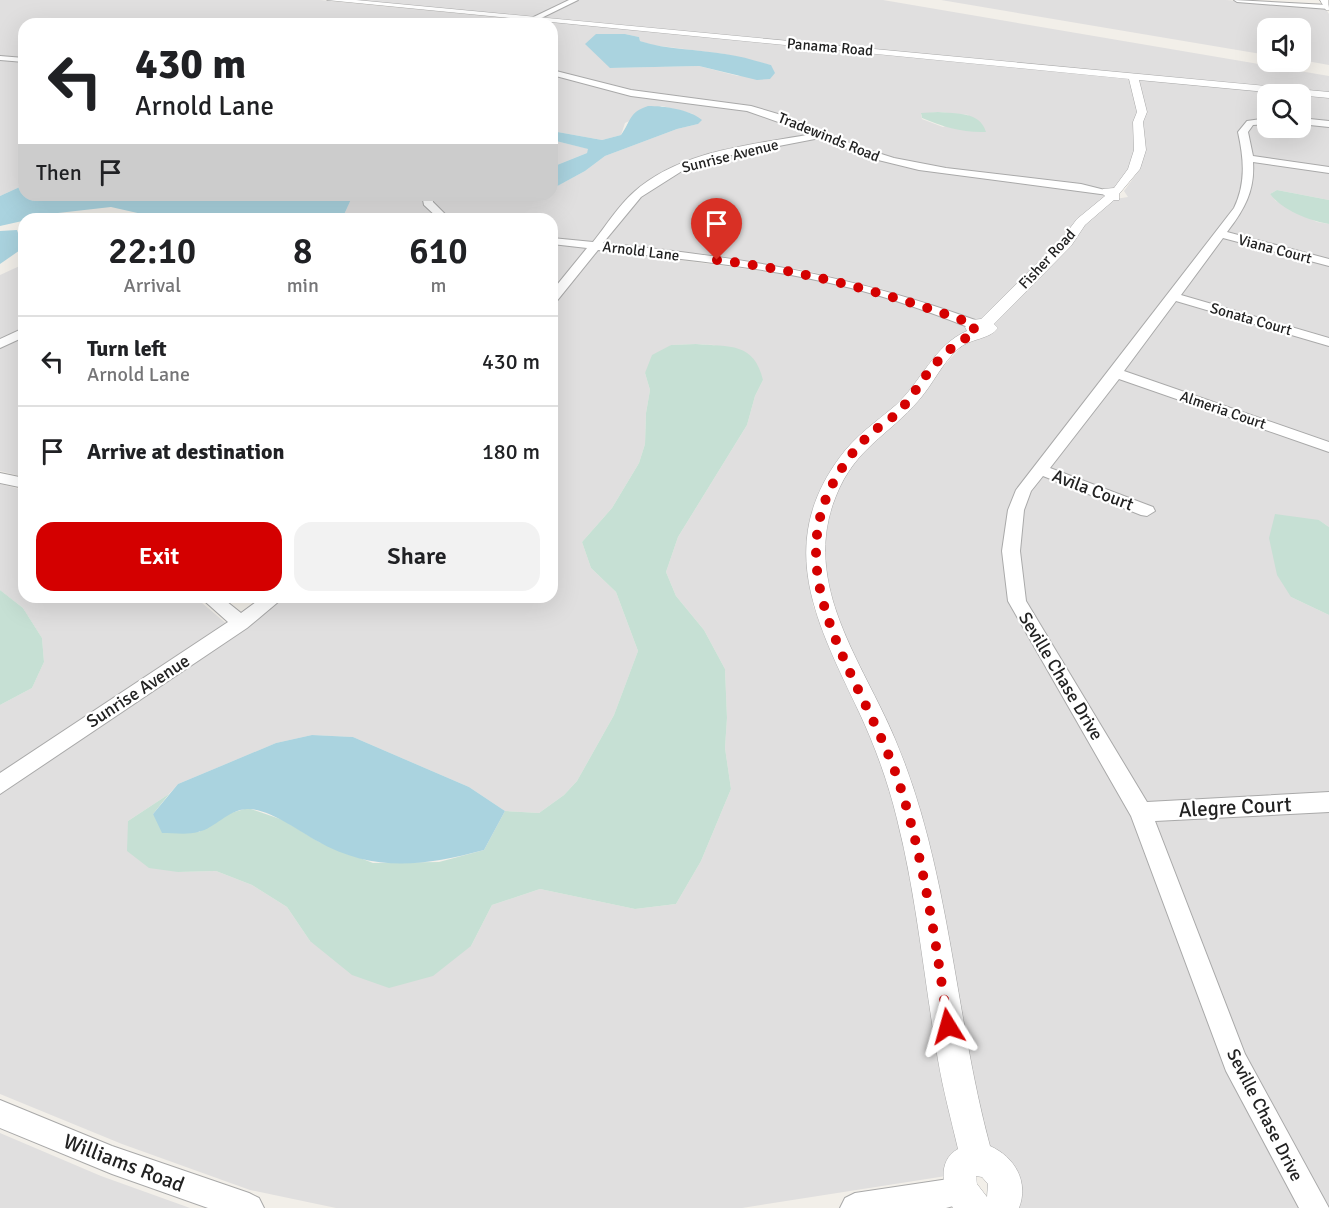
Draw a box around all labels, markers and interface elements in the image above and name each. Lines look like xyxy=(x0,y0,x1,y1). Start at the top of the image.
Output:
map controls xyxy=(1257,18,1311,138)
button: sound xyxy=(1257,18,1311,72)
street label: Panama Road xyxy=(786,34,874,60)
text: 430 m xyxy=(135,39,246,90)
icon: left xyxy=(36,42,114,120)
button: search xyxy=(1257,84,1311,138)
text: Arnold Lane xyxy=(135,90,274,123)
street label: Tradewinds Road xyxy=(776,108,883,166)
street label: Sunrise Avenue xyxy=(680,135,780,177)
icon: arrive xyxy=(94,156,127,189)
text: Then xyxy=(36,159,82,186)
pin xyxy=(691,198,742,260)
icon: arrive xyxy=(700,207,733,240)
street label: Fisher Road xyxy=(1015,225,1079,293)
text: 22:10 xyxy=(108,229,196,274)
text: 8 xyxy=(293,229,313,274)
text: 610 xyxy=(409,229,468,274)
street label: Viana Court xyxy=(1236,231,1314,267)
street label: Arnold Lane xyxy=(602,237,680,265)
text: Arrival xyxy=(124,273,181,298)
text: min xyxy=(287,273,319,298)
text: m xyxy=(430,273,446,298)
street label: Sonata Court xyxy=(1208,299,1294,339)
text: Turn left xyxy=(87,335,167,362)
icon: left xyxy=(36,345,69,378)
text: 430 m xyxy=(482,348,540,375)
text: Arnold Lane xyxy=(87,362,190,387)
street label: Almeria Court xyxy=(1178,387,1268,433)
icon: arrive xyxy=(36,435,69,468)
text: Arrive at destination xyxy=(87,438,284,465)
text: 180 m xyxy=(482,438,540,465)
street label: Avila Court xyxy=(1049,464,1137,516)
button: Exit xyxy=(36,522,282,591)
button: Share xyxy=(294,522,540,591)
street label: Seville Chase Drive xyxy=(1014,608,1108,744)
street label: Sunrise Avenue xyxy=(82,649,194,733)
street label: Alegre Court xyxy=(1178,791,1292,823)
position arrow xyxy=(916,994,980,1058)
street label: Seville Chase Drive xyxy=(1222,1045,1308,1185)
street label: Williams Road xyxy=(60,1128,188,1198)

